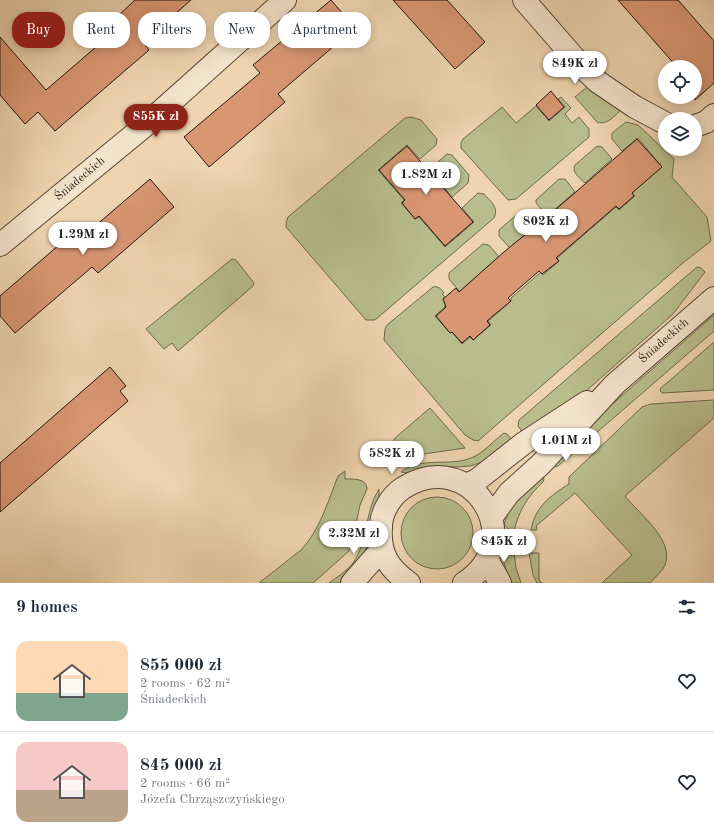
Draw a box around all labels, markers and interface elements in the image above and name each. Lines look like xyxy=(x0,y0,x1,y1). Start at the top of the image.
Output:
chip: Buy xyxy=(12,12,65,48)
chip: Rent xyxy=(73,12,130,48)
chip: Filters xyxy=(138,12,206,48)
chip: New xyxy=(214,12,270,48)
chip: Apartment xyxy=(278,12,371,48)
pin: 849K zł xyxy=(538,51,612,85)
text: 849K zł xyxy=(552,57,598,70)
map controls xyxy=(658,60,702,156)
button: locate xyxy=(658,60,702,104)
pin: 855K zł xyxy=(119,104,193,138)
text: 855K zł xyxy=(133,110,179,123)
button: layers xyxy=(658,112,702,156)
street label: Śniadeckich xyxy=(50,151,108,203)
pin: 1.82M zł xyxy=(385,162,467,196)
text: 1.82M zł xyxy=(400,168,452,181)
pin: 802K zł xyxy=(509,209,583,243)
text: 802K zł xyxy=(523,215,569,228)
pin: 1.29M zł xyxy=(42,222,124,256)
text: 1.29M zł xyxy=(57,228,109,241)
street label: Śniadeckich xyxy=(634,313,691,366)
pin: 1.01M zł xyxy=(525,428,607,462)
text: 1.01M zł xyxy=(540,434,592,447)
pin: 582K zł xyxy=(355,441,429,475)
text: 582K zł xyxy=(369,447,415,460)
pin: 2.32M zł xyxy=(313,521,395,555)
text: 2.32M zł xyxy=(328,527,380,540)
pin: 845K zł xyxy=(467,529,541,563)
text: 845K zł xyxy=(481,535,527,548)
icon: filters xyxy=(676,596,698,618)
text: 9 homes xyxy=(16,599,78,616)
icon: home xyxy=(48,657,96,705)
text: 855 000 zł xyxy=(140,657,222,674)
icon: heart xyxy=(676,670,698,692)
text: 2 rooms · 62 m² xyxy=(140,677,230,690)
text: Śniadeckich xyxy=(140,693,206,706)
text: 845 000 zł xyxy=(140,757,222,774)
icon: home xyxy=(48,758,96,806)
icon: heart xyxy=(676,771,698,793)
text: 2 rooms · 66 m² xyxy=(140,777,230,790)
text: Józefa Chrząszczyńskiego xyxy=(140,793,285,806)

